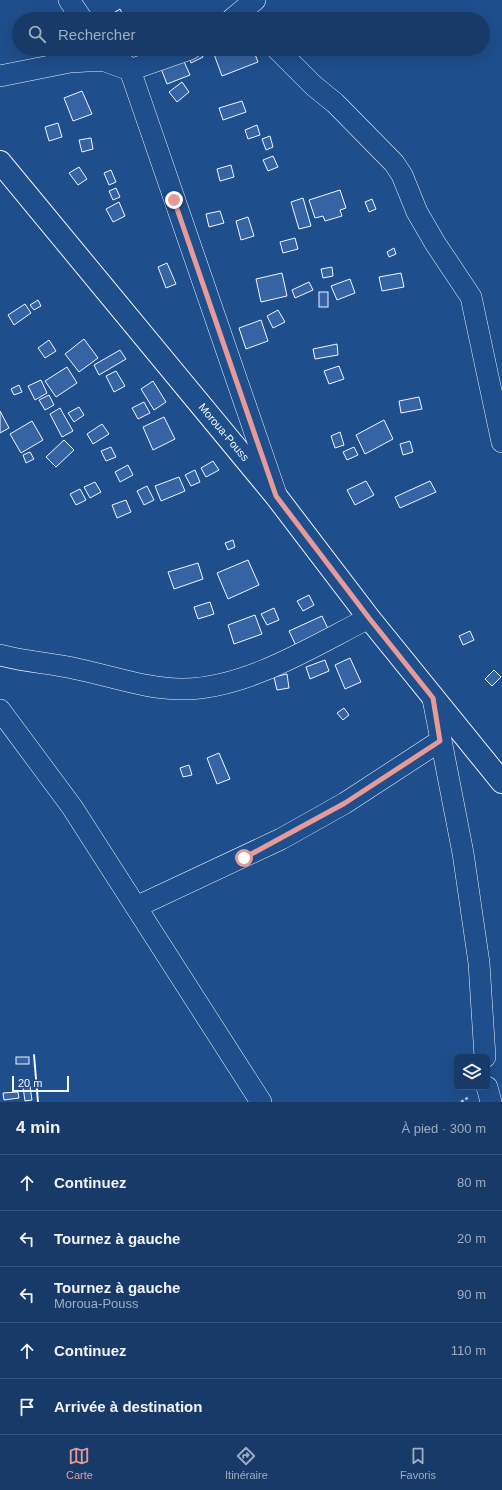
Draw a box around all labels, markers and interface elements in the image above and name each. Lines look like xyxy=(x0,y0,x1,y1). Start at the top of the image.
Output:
search box xyxy=(12,12,490,56)
icon: search xyxy=(26,23,48,45)
text: Rechercher xyxy=(58,26,136,43)
route end xyxy=(165,191,183,209)
street label: Moroua-Pouss xyxy=(196,401,252,464)
route start xyxy=(235,849,253,867)
map controls xyxy=(454,1054,490,1090)
button: layers xyxy=(454,1054,490,1090)
scale bar xyxy=(12,1074,69,1093)
text: 20 m xyxy=(18,1077,42,1089)
text: 4 min xyxy=(16,1118,60,1137)
text: À pied · 300 m xyxy=(401,1121,486,1136)
icon: ahead xyxy=(16,1172,38,1194)
text: Continuez xyxy=(54,1174,127,1191)
text: 80 m xyxy=(457,1175,486,1190)
icon: left xyxy=(16,1228,38,1250)
text: Tournez à gauche xyxy=(54,1230,180,1247)
text: 20 m xyxy=(457,1231,486,1246)
text: Tournez à gauche xyxy=(54,1279,180,1296)
icon: left xyxy=(16,1284,38,1306)
text: 90 m xyxy=(457,1287,486,1302)
text: Moroua-Pouss xyxy=(54,1296,139,1311)
icon: ahead xyxy=(16,1340,38,1362)
text: Continuez xyxy=(54,1342,127,1359)
text: 110 m xyxy=(451,1343,486,1358)
icon: arrive xyxy=(16,1396,38,1418)
text: Arrivée à destination xyxy=(54,1398,202,1415)
tab: Carte xyxy=(66,1445,93,1481)
tab: Itinéraire xyxy=(225,1445,268,1481)
tab: Favoris xyxy=(400,1445,436,1481)

